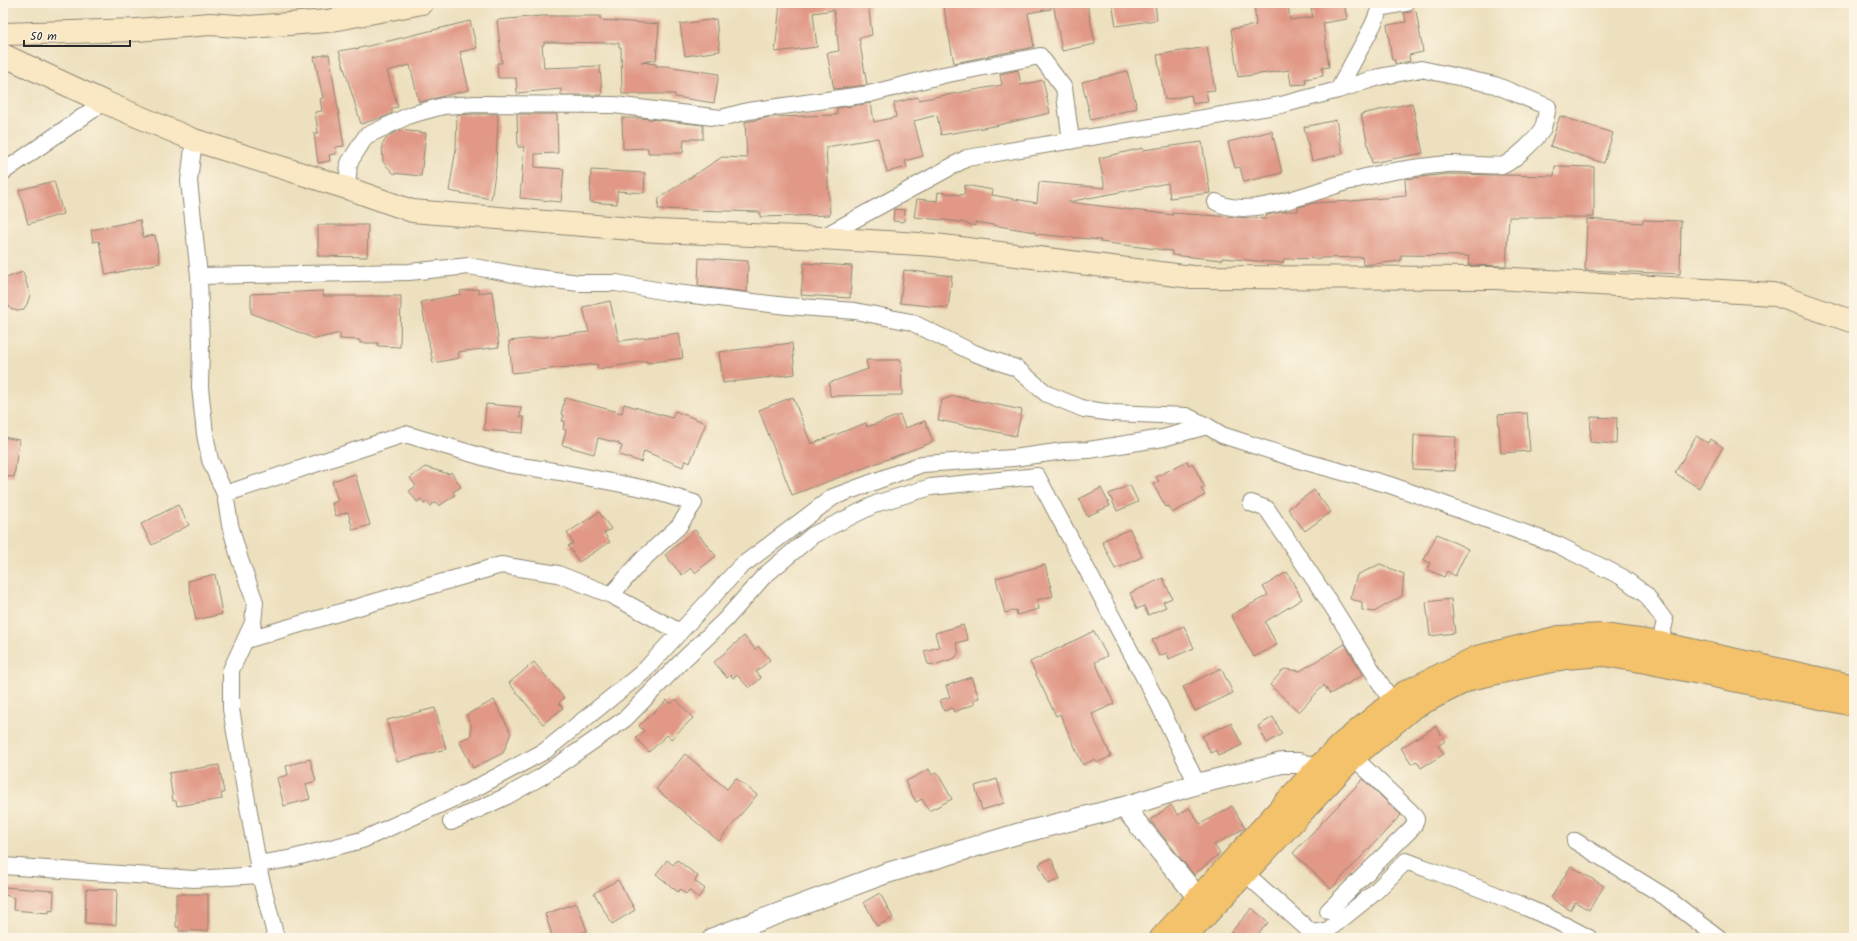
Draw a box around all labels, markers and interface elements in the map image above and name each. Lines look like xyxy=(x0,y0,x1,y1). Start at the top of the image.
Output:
scale bar xyxy=(24,22,130,48)
text: 50 m xyxy=(30,27,57,46)

